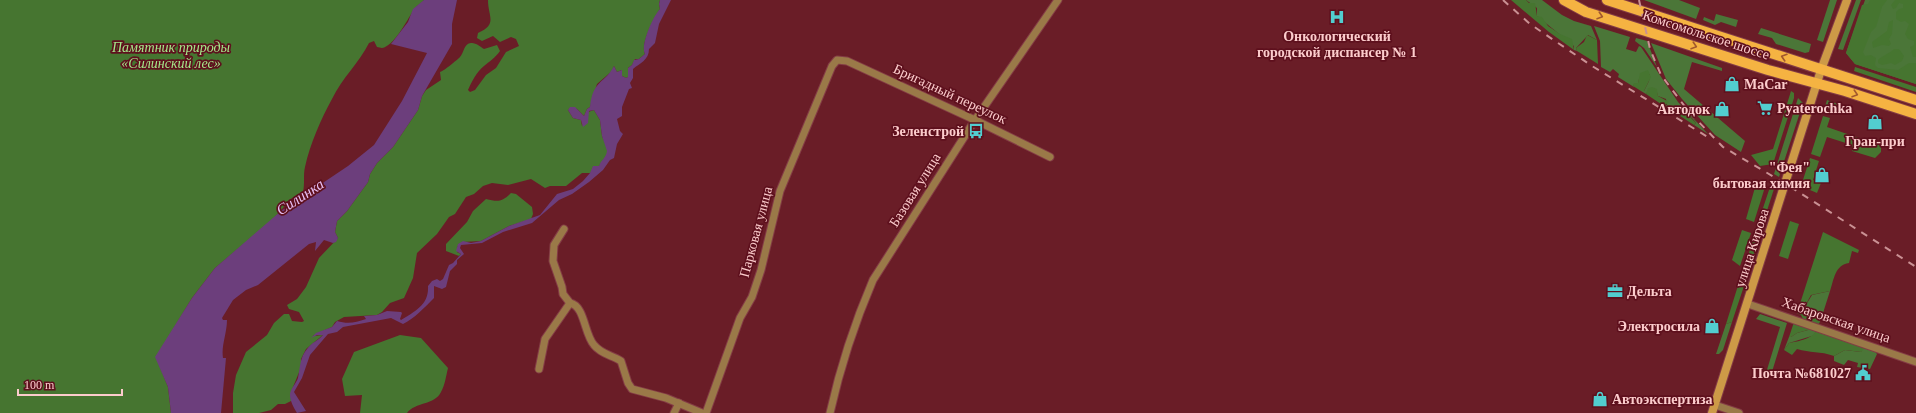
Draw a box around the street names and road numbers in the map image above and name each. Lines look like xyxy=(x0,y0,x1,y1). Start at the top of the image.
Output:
street label: Комсомольское шоссе xyxy=(1641,7,1771,63)
street label: Бригадный переулок xyxy=(891,61,1009,127)
street label: Базовая улица xyxy=(886,150,944,230)
street label: Парковая улица xyxy=(737,184,776,279)
street label: улица Кирова xyxy=(1732,206,1772,289)
street label: Хабаровская улица xyxy=(1780,294,1893,346)

